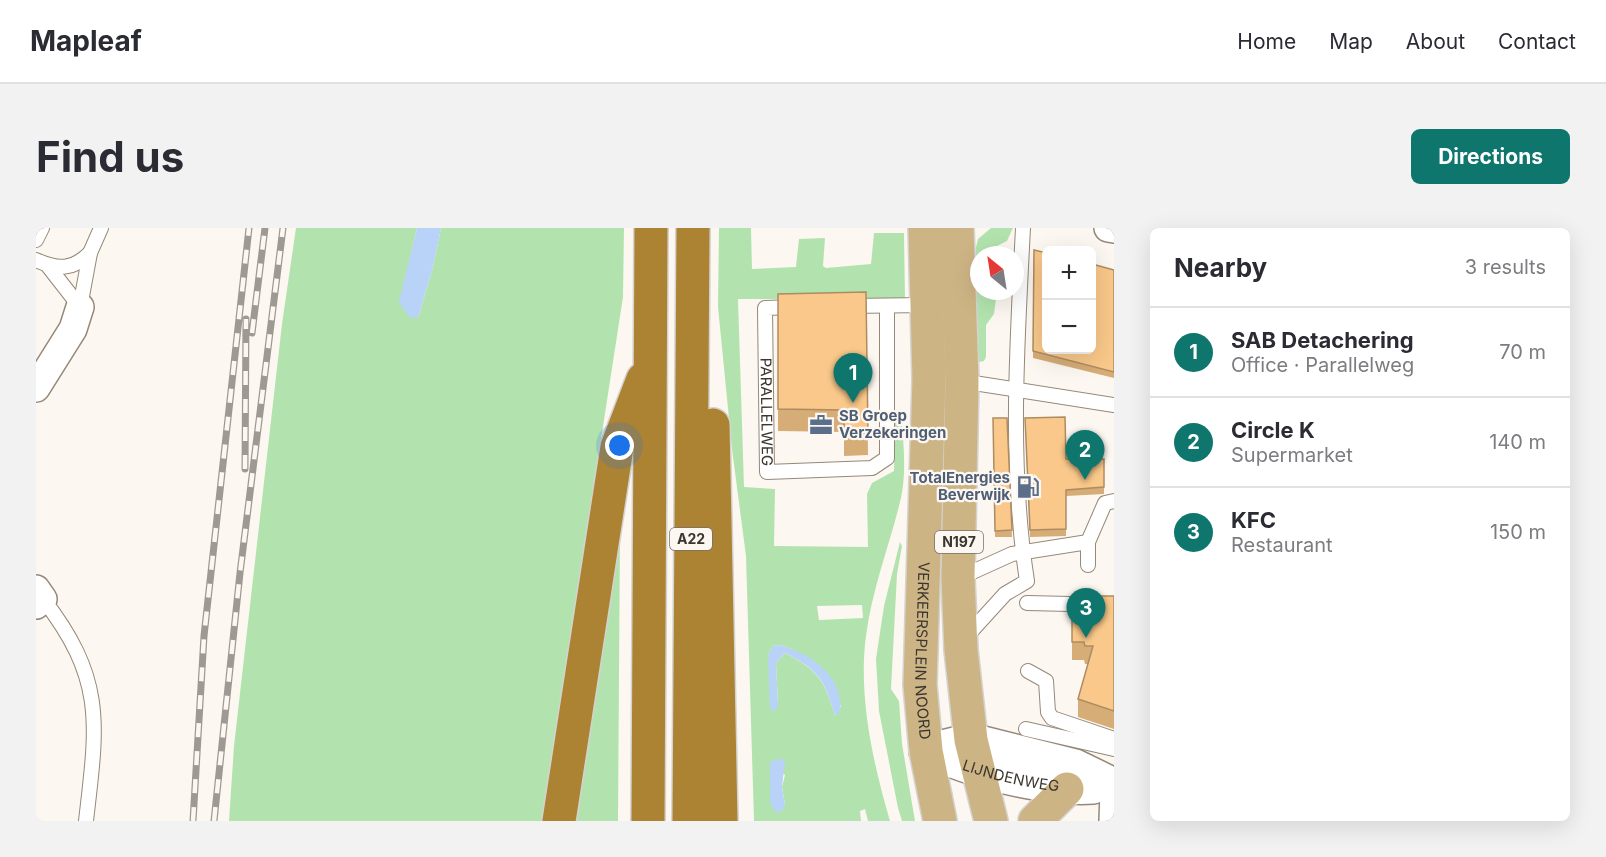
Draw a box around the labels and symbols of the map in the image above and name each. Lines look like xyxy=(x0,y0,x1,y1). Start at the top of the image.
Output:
north arrow xyxy=(970,246,1024,300)
pin: 1 xyxy=(834,354,872,403)
street label: PARALLELWEG xyxy=(757,358,777,466)
place label: SB Groep Verzekeringen xyxy=(839,406,946,442)
office icon: SB Groep Verzekeringen xyxy=(808,412,834,438)
pin: 2 xyxy=(1066,430,1104,480)
your location xyxy=(605,431,634,460)
place label: TotalEnergies Beverwijk xyxy=(910,468,1010,504)
fuel station icon: TotalEnergies Beverwijk xyxy=(1015,474,1041,500)
road number: A22 xyxy=(670,528,712,550)
road number: N197 xyxy=(935,531,983,553)
street label: VERKEERSPLEIN NOORD xyxy=(911,562,935,740)
pin: 3 xyxy=(1066,588,1106,638)
street label: LIJNDENWEG xyxy=(960,755,1060,795)

